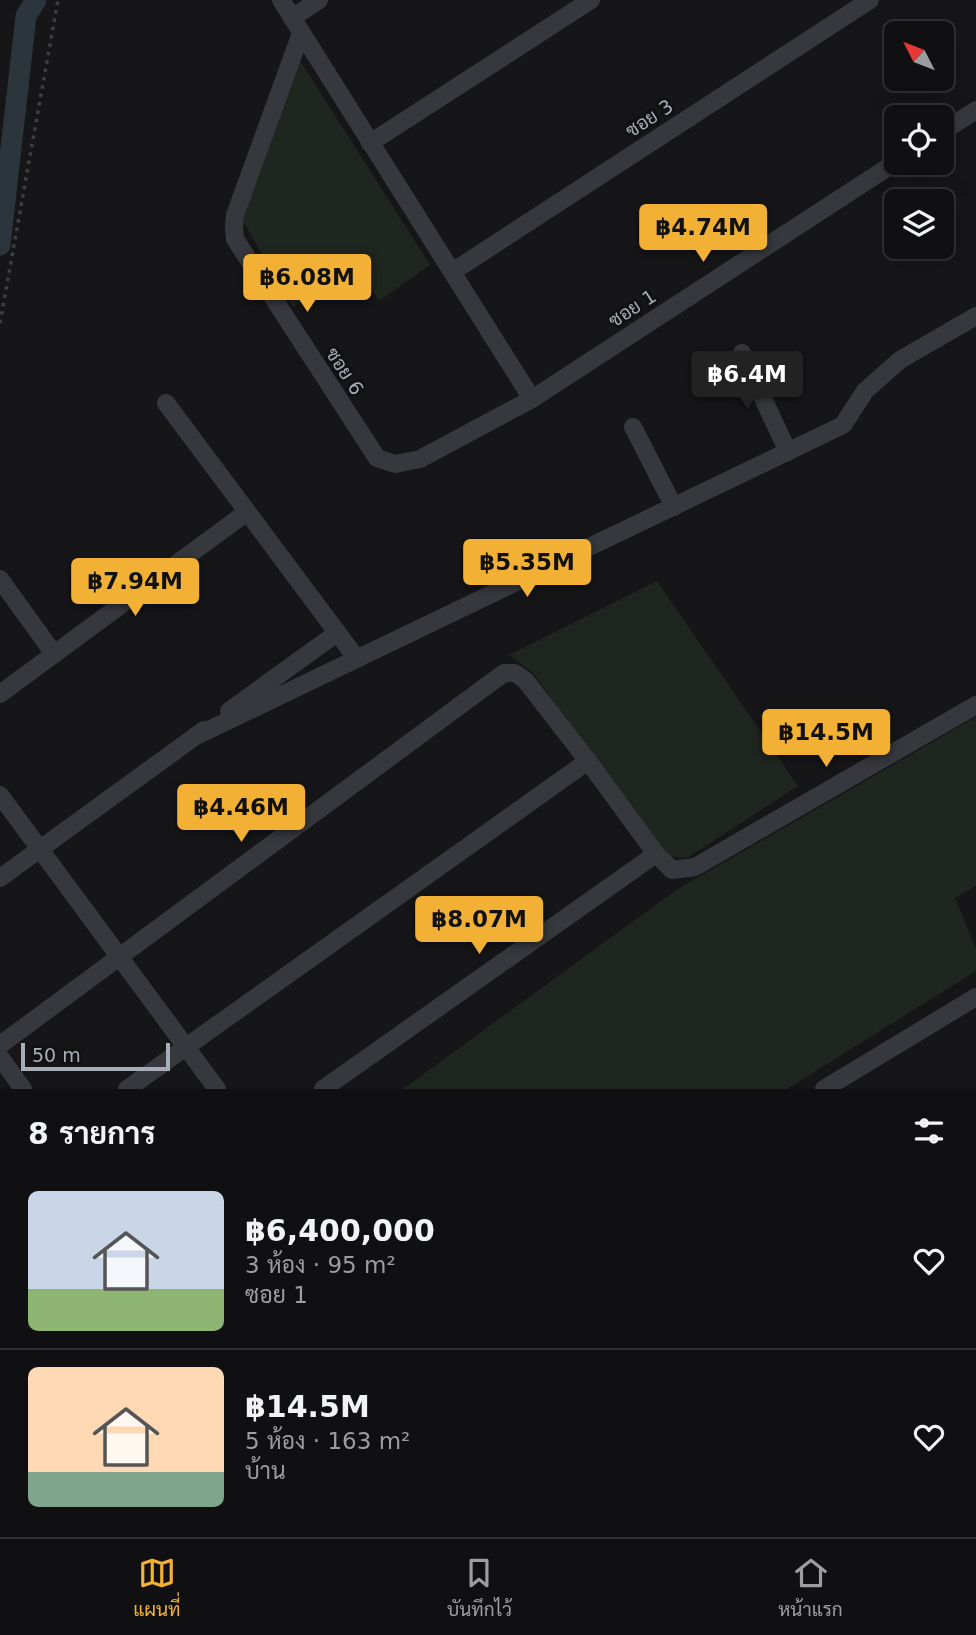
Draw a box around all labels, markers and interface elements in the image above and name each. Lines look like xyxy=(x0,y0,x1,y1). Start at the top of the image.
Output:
north arrow xyxy=(884,21,954,91)
map controls xyxy=(884,21,954,259)
street label: ซอย 3 xyxy=(621,95,677,141)
button: locate xyxy=(884,105,954,175)
button: layers xyxy=(884,189,954,259)
pin: ฿4.74M xyxy=(646,204,760,264)
text: ฿4.74M xyxy=(655,214,751,240)
pin: ฿6.08M xyxy=(250,254,364,314)
text: ฿6.08M xyxy=(259,264,355,290)
street label: ซอย 1 xyxy=(604,285,660,331)
street label: ซอย 6 xyxy=(322,343,368,399)
pin: ฿6.4M xyxy=(698,352,796,411)
text: ฿6.4M xyxy=(707,361,787,387)
pin: ฿5.35M xyxy=(470,540,584,599)
text: ฿5.35M xyxy=(479,549,575,575)
pin: ฿7.94M xyxy=(78,558,192,618)
text: ฿7.94M xyxy=(87,568,183,594)
pin: ฿14.5M xyxy=(769,710,883,769)
text: ฿14.5M xyxy=(778,719,874,745)
pin: ฿4.46M xyxy=(184,784,298,844)
text: ฿4.46M xyxy=(193,794,289,820)
pin: ฿8.07M xyxy=(422,897,536,956)
text: ฿8.07M xyxy=(431,906,527,932)
scale bar xyxy=(21,1040,170,1072)
text: 50 m xyxy=(32,1044,81,1066)
icon: filters xyxy=(910,1112,948,1150)
text: 8 รายการ xyxy=(28,1116,155,1151)
text: ฿6,400,000 xyxy=(245,1213,435,1248)
icon: home xyxy=(84,1219,168,1303)
icon: heart xyxy=(910,1242,948,1280)
text: 3 ห้อง · 95 m² xyxy=(245,1252,396,1278)
text: ซอย 1 xyxy=(245,1282,308,1308)
text: ฿14.5M xyxy=(245,1389,370,1424)
icon: home xyxy=(84,1395,168,1479)
icon: heart xyxy=(910,1418,948,1456)
text: 5 ห้อง · 163 m² xyxy=(245,1428,410,1454)
text: บ้าน xyxy=(245,1458,286,1484)
tab: แผนที่ xyxy=(133,1554,181,1620)
tab: บันทึกไว้ xyxy=(447,1554,512,1620)
tab: หน้าแรก xyxy=(778,1554,843,1620)

